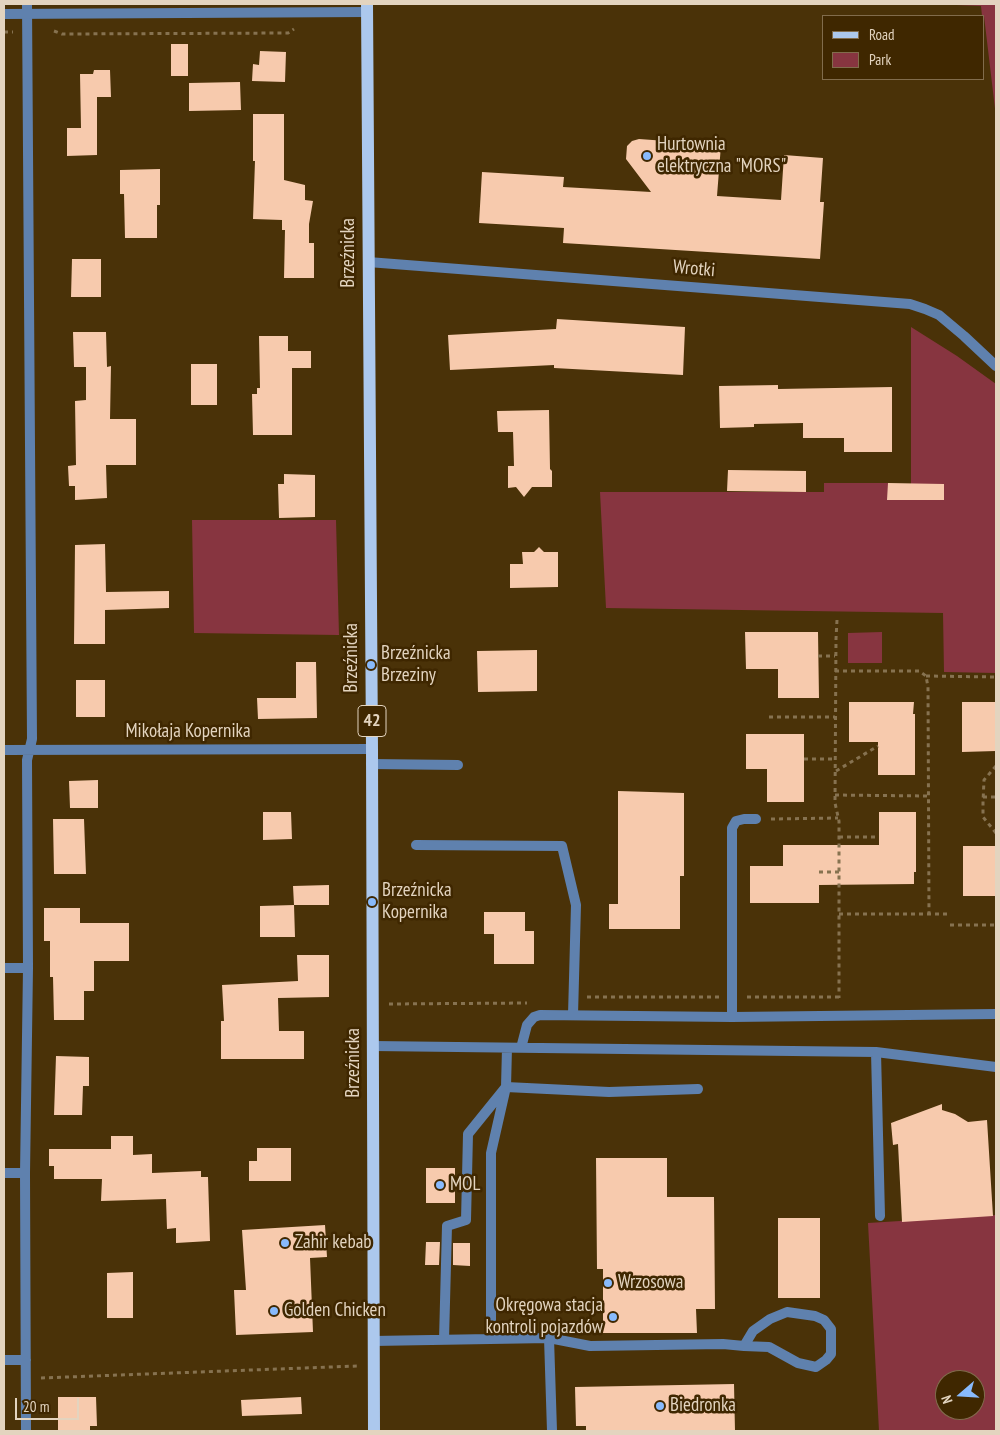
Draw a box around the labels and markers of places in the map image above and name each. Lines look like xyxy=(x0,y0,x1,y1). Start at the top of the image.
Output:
place label: Hurtownia elektryczna "MORS" xyxy=(657,134,786,178)
marker: Hurtownia elektryczna "MORS" xyxy=(641,150,653,162)
place label: Brzeźnicka Brzeziny xyxy=(381,643,451,687)
marker: Brzeźnicka Brzeziny xyxy=(365,659,377,671)
place label: Brzeźnicka Kopernika xyxy=(382,880,452,924)
marker: Brzeźnicka Kopernika xyxy=(366,896,378,908)
place label: MOL xyxy=(450,1174,480,1196)
marker: MOL xyxy=(434,1179,446,1191)
place label: Zahir kebab xyxy=(295,1232,371,1254)
marker: Zahir kebab xyxy=(279,1237,291,1249)
place label: Wrzosowa xyxy=(618,1272,683,1294)
marker: Wrzosowa xyxy=(602,1277,614,1289)
place label: Okręgowa stacja kontroli pojazdów xyxy=(486,1295,603,1339)
place label: Golden Chicken xyxy=(284,1300,386,1322)
marker: Golden Chicken xyxy=(268,1305,280,1317)
marker: Okręgowa stacja kontroli pojazdów xyxy=(607,1311,619,1323)
place label: Biedronka xyxy=(670,1395,736,1417)
marker: Biedronka xyxy=(654,1400,666,1412)

